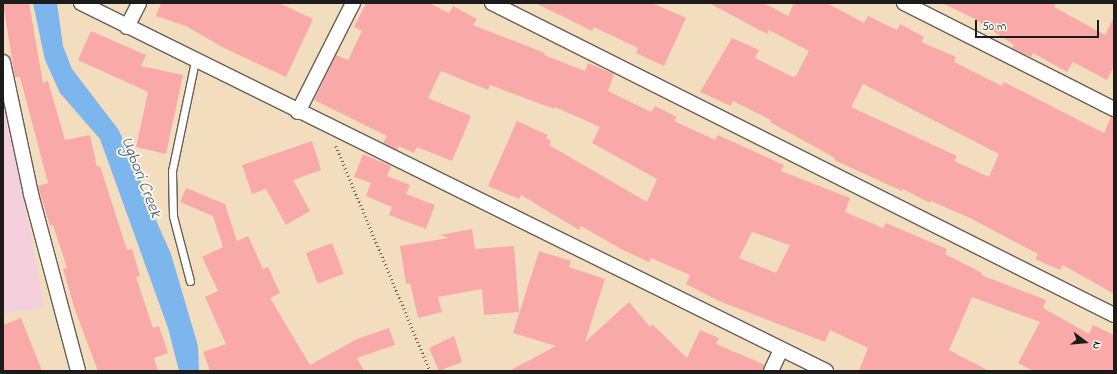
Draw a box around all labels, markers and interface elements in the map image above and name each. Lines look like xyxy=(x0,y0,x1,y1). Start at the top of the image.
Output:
scale bar xyxy=(977,12,1101,38)
text: 50 m xyxy=(982,18,1006,36)
water label: Ugbori Creek xyxy=(116,133,166,221)
north arrow xyxy=(1065,322,1105,362)
text: N xyxy=(1088,340,1105,351)

